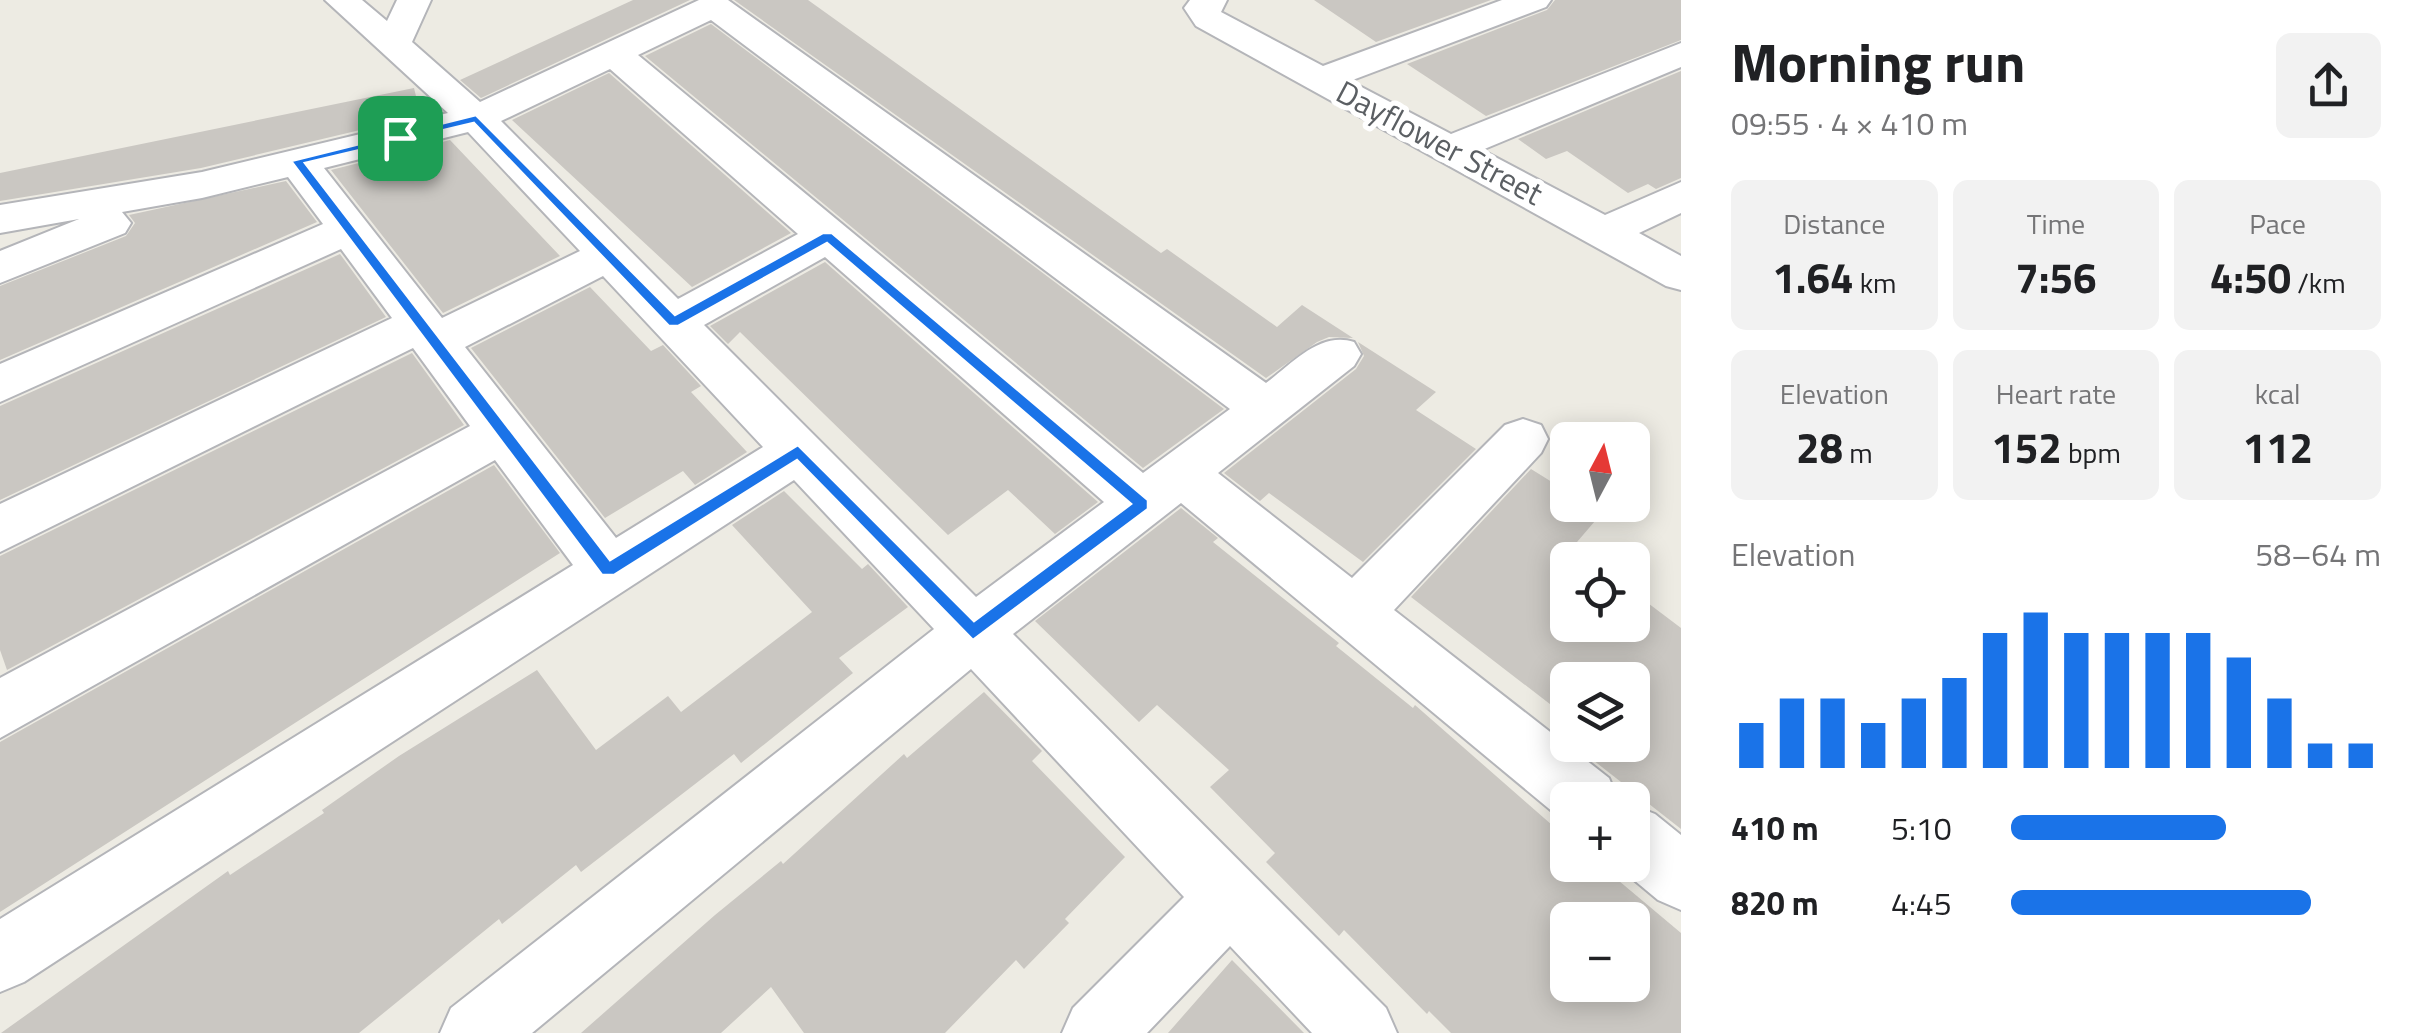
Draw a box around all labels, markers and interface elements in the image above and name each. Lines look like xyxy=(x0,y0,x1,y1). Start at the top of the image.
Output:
text: Morning run xyxy=(1731,20,2025,103)
button: share xyxy=(2276,33,2381,138)
street label: Dayflower Street xyxy=(1328,67,1552,217)
pin xyxy=(358,96,443,181)
text: 09:55 · 4 × 410 m xyxy=(1731,99,1968,147)
icon: arrive xyxy=(373,111,428,166)
text: Distance xyxy=(1783,202,1885,245)
text: Time xyxy=(2027,202,2085,245)
text: Pace xyxy=(2249,202,2306,245)
text: 1.64 xyxy=(1772,245,1853,309)
text: 7:56 xyxy=(2015,245,2097,309)
text: 4:50 xyxy=(2210,245,2291,309)
text: km xyxy=(1853,261,1896,304)
text: /km xyxy=(2291,261,2346,304)
text: Elevation xyxy=(1780,372,1889,415)
text: Heart rate xyxy=(1996,372,2116,415)
text: kcal xyxy=(2255,372,2301,415)
text: 28 xyxy=(1796,415,1843,479)
text: 152 xyxy=(1991,415,2062,479)
text: 112 xyxy=(2242,415,2313,479)
north arrow xyxy=(1550,422,1650,522)
map controls xyxy=(1550,422,1650,1002)
text: m xyxy=(1843,431,1873,474)
text: bpm xyxy=(2062,431,2121,474)
text: Elevation xyxy=(1731,530,1855,578)
text: 58–64 m xyxy=(2255,530,2381,578)
button: locate xyxy=(1550,542,1650,642)
button: layers xyxy=(1550,662,1650,762)
button: + xyxy=(1550,782,1650,882)
text: 410 m xyxy=(1731,804,1819,852)
text: 5:10 xyxy=(1891,804,1952,852)
text: 820 m xyxy=(1731,879,1819,927)
text: 4:45 xyxy=(1891,879,1952,927)
button: − xyxy=(1550,902,1650,1002)

